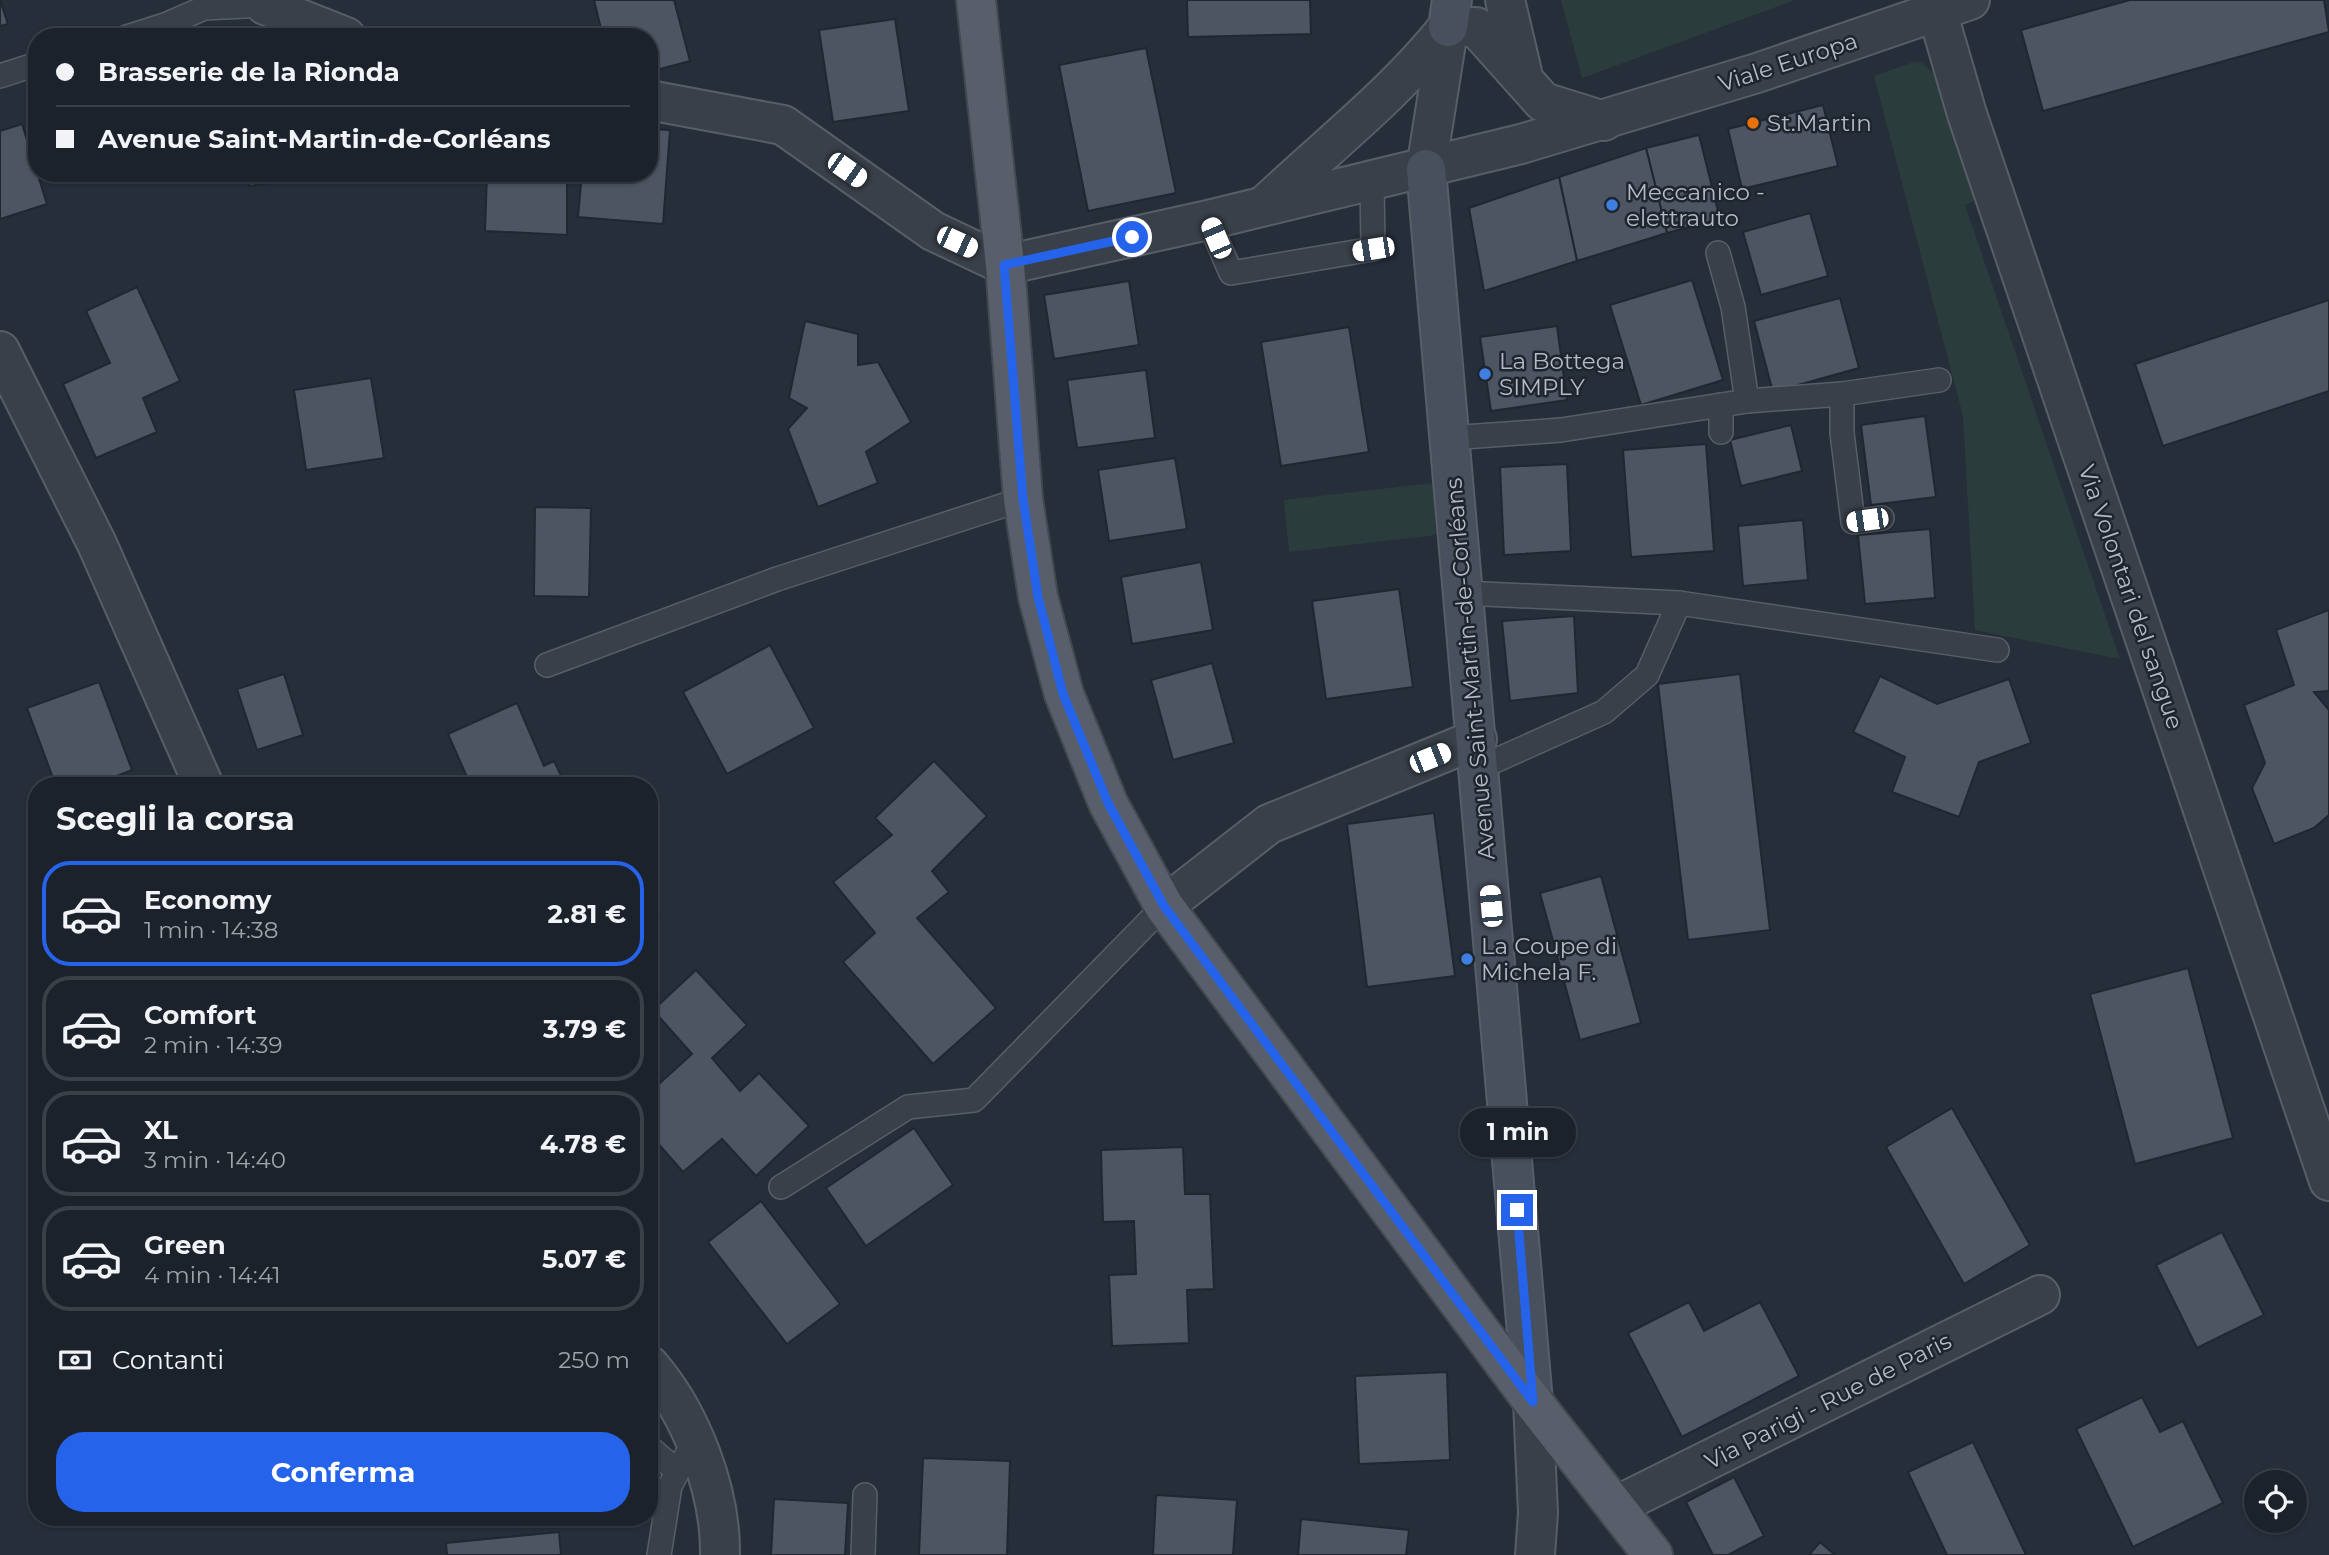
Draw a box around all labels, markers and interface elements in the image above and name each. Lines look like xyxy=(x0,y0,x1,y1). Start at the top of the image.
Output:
street label: Viale Europa xyxy=(1715,26,1861,98)
text: Brasserie de la Rionda xyxy=(98,56,400,88)
place label: St.Martin xyxy=(1767,109,1872,137)
marker: St.Martin xyxy=(1745,115,1761,131)
text: Avenue Saint-Martin-de-Corléans xyxy=(98,123,551,155)
car xyxy=(824,149,871,191)
place label: Meccanico - elettrauto xyxy=(1626,178,1765,232)
marker: Meccanico - elettrauto xyxy=(1604,197,1620,213)
car xyxy=(1199,215,1234,261)
route start xyxy=(1116,221,1148,253)
car xyxy=(934,224,981,260)
car xyxy=(1351,235,1396,263)
place label: La Bottega SIMPLY xyxy=(1499,347,1625,401)
marker: La Bottega SIMPLY xyxy=(1477,366,1493,382)
street label: Via Volontari del sangue xyxy=(2073,461,2189,733)
street label: Avenue Saint-Martin-de-Corléans xyxy=(1439,477,1501,861)
car xyxy=(1845,507,1890,533)
car xyxy=(1407,740,1454,776)
text: Scegli la corsa xyxy=(56,799,295,838)
icon: car xyxy=(60,882,123,945)
text: Economy xyxy=(144,884,271,916)
car xyxy=(1479,884,1504,928)
text: 2.81 € xyxy=(548,898,626,930)
text: 1 min · 14:38 xyxy=(144,916,278,944)
place label: La Coupe di Michela F. xyxy=(1481,932,1617,986)
marker: La Coupe di Michela F. xyxy=(1459,951,1475,967)
icon: car xyxy=(60,997,123,1060)
text: Comfort xyxy=(144,999,256,1031)
text: 3.79 € xyxy=(543,1013,626,1045)
text: 2 min · 14:39 xyxy=(144,1031,283,1059)
callout: 1 min xyxy=(1459,1108,1575,1158)
icon: car xyxy=(60,1112,123,1175)
text: XL xyxy=(144,1114,178,1146)
text: 1 min xyxy=(1487,1118,1549,1146)
text: 4.78 € xyxy=(540,1128,626,1160)
text: 3 min · 14:40 xyxy=(144,1146,286,1174)
route end xyxy=(1501,1194,1533,1226)
icon: car xyxy=(60,1227,123,1290)
text: Green xyxy=(144,1229,226,1261)
text: 5.07 € xyxy=(542,1243,626,1275)
text: 4 min · 14:41 xyxy=(144,1261,281,1289)
street label: Via Parigi - Rue de Paris xyxy=(1700,1327,1956,1475)
icon: cash xyxy=(56,1341,94,1379)
text: Contanti xyxy=(112,1344,224,1376)
text: 250 m xyxy=(558,1346,630,1374)
button: Conferma xyxy=(56,1432,630,1512)
map controls xyxy=(2244,1470,2307,1533)
button: locate xyxy=(2244,1470,2307,1533)

